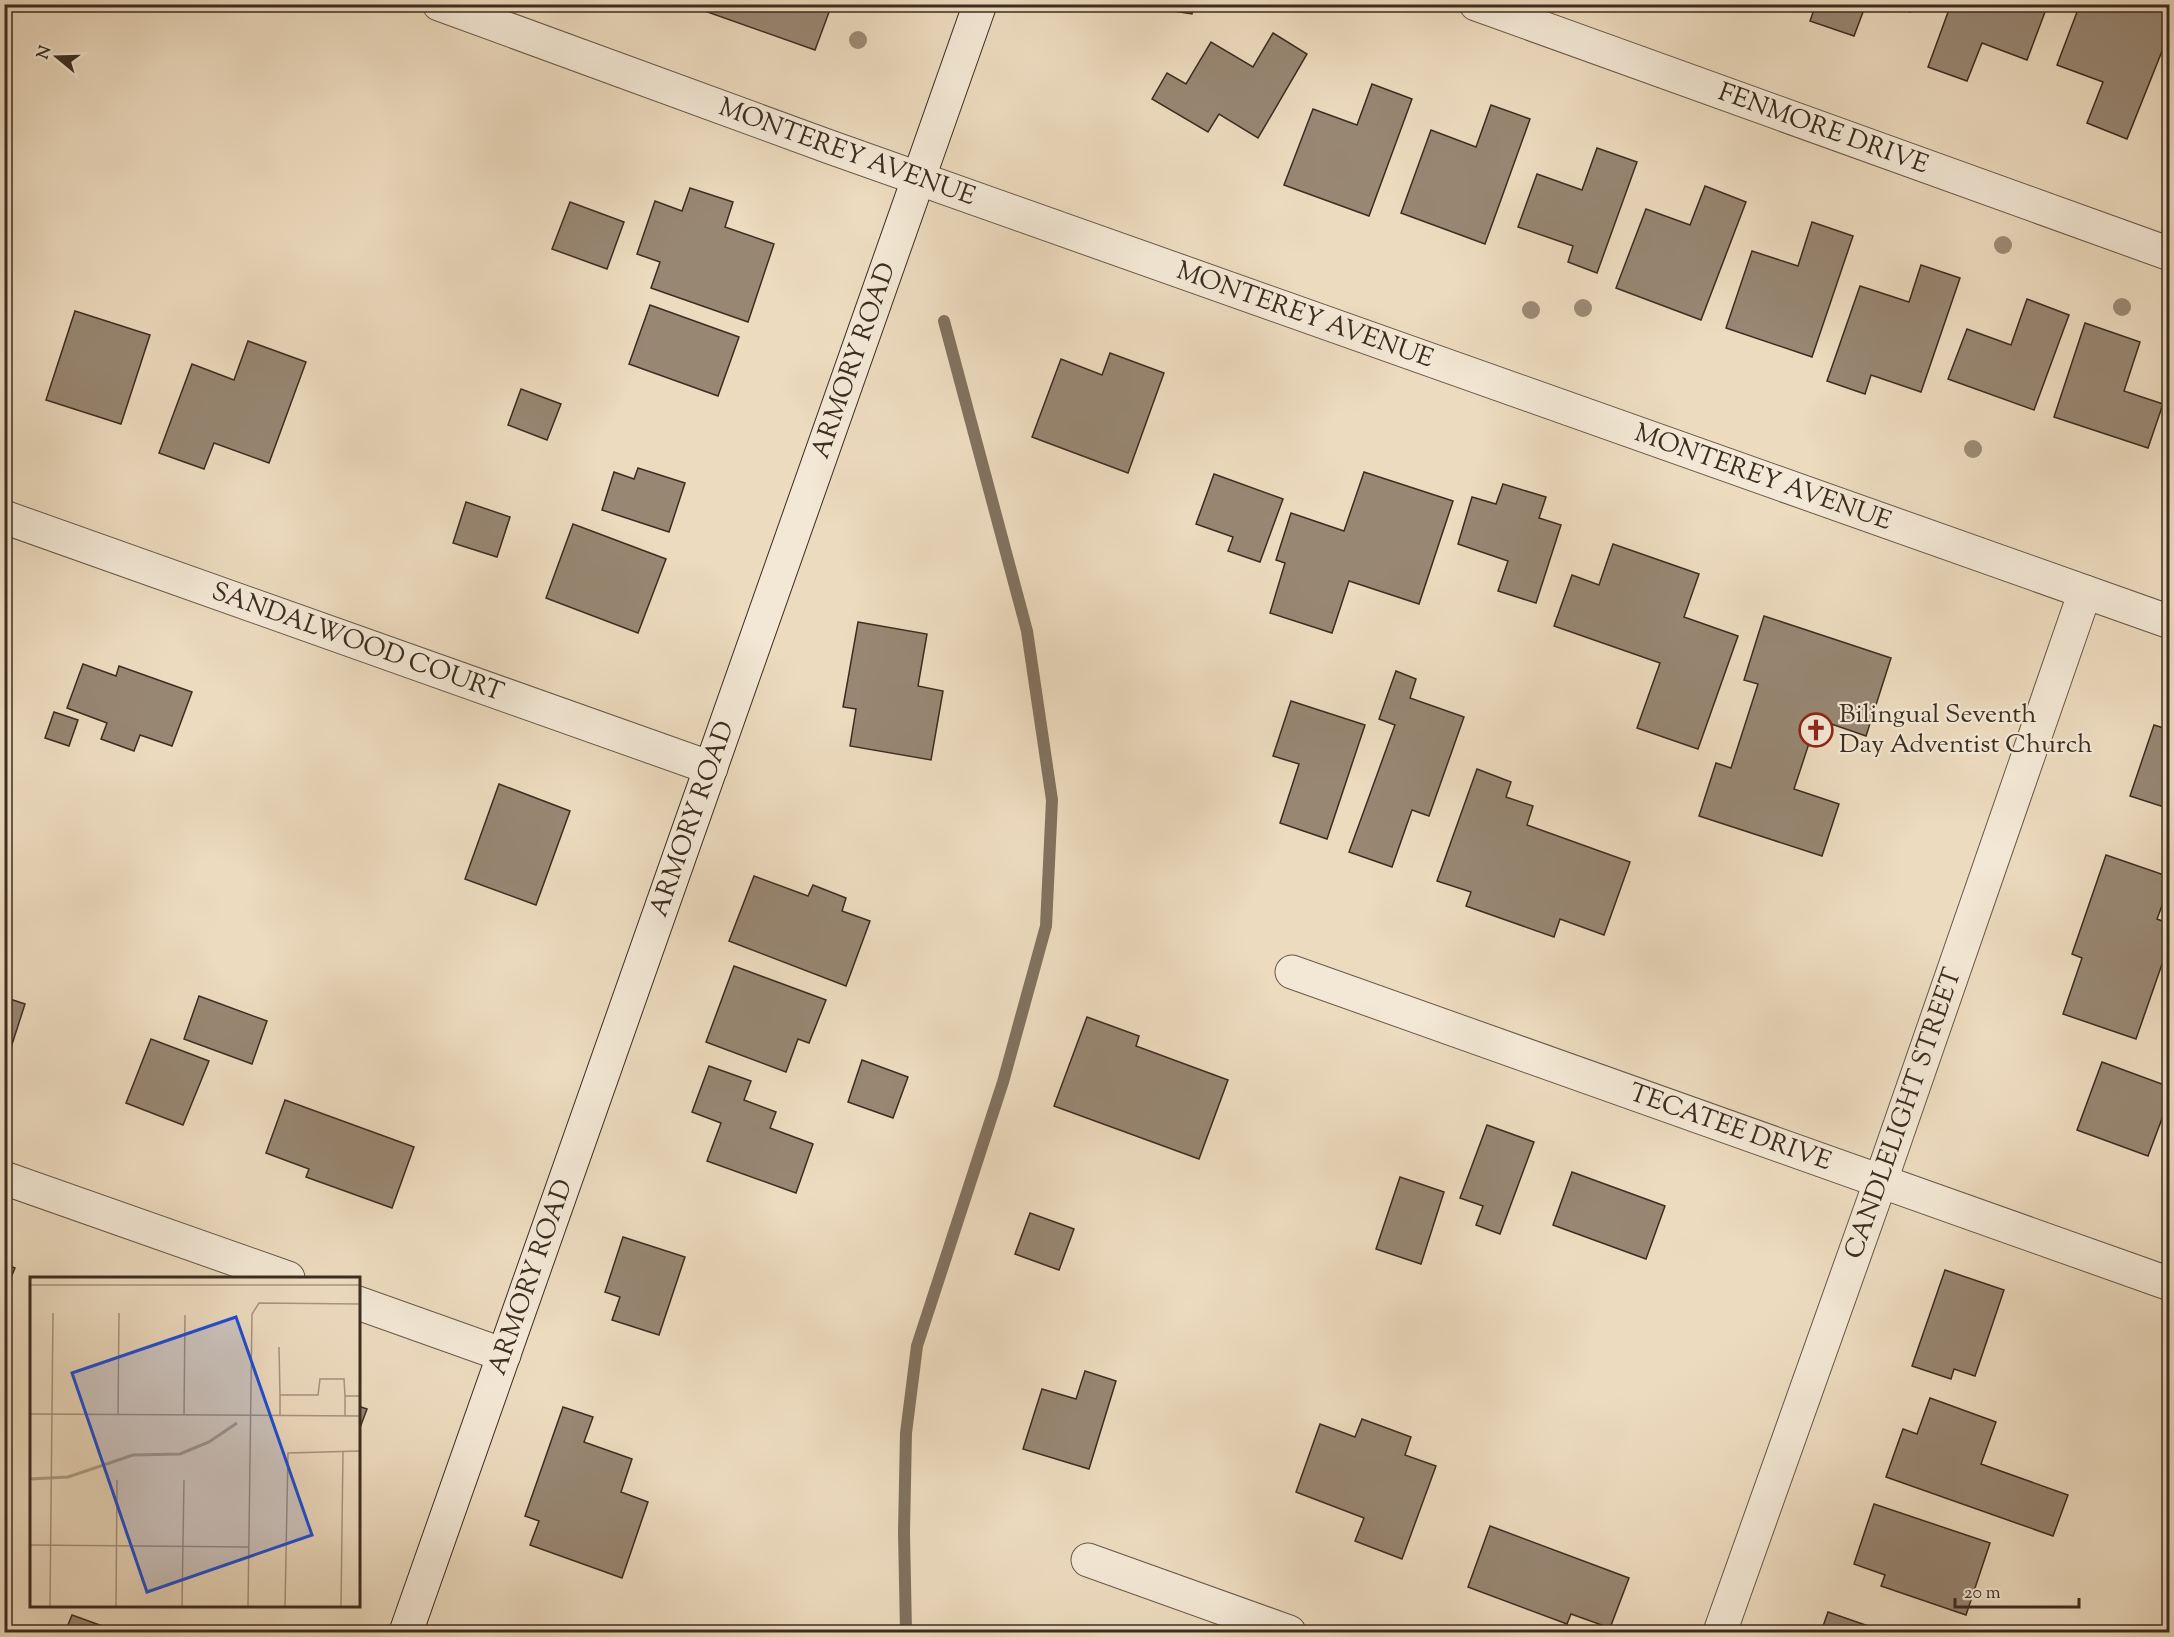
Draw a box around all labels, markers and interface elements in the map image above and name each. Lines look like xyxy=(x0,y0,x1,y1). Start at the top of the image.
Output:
north arrow xyxy=(27,27,87,87)
text: N xyxy=(32,43,58,63)
street label: FENMORE DRIVE xyxy=(1713,74,1934,184)
street label: MONTEREY AVENUE xyxy=(713,89,980,216)
street label: MONTEREY AVENUE xyxy=(1171,253,1439,378)
street label: ARMORY ROAD xyxy=(803,258,906,464)
street label: MONTEREY AVENUE xyxy=(1629,415,1897,540)
street label: SANDALWOOD COURT xyxy=(206,574,508,711)
place label: Bilingual Seventh Day Adventist Church xyxy=(1839,697,2093,764)
church icon: Bilingual Seventh Day Adventist Church xyxy=(1798,712,1834,748)
street label: ARMORY ROAD xyxy=(641,716,744,922)
street label: CANDLELIGHT STREET xyxy=(1836,963,1972,1264)
street label: TECATEE DRIVE xyxy=(1624,1075,1837,1181)
street label: ARMORY ROAD xyxy=(479,1174,583,1380)
inset map xyxy=(30,1277,360,1607)
scale bar xyxy=(1955,1571,2080,1609)
text: 20 m xyxy=(1964,1581,2001,1607)

